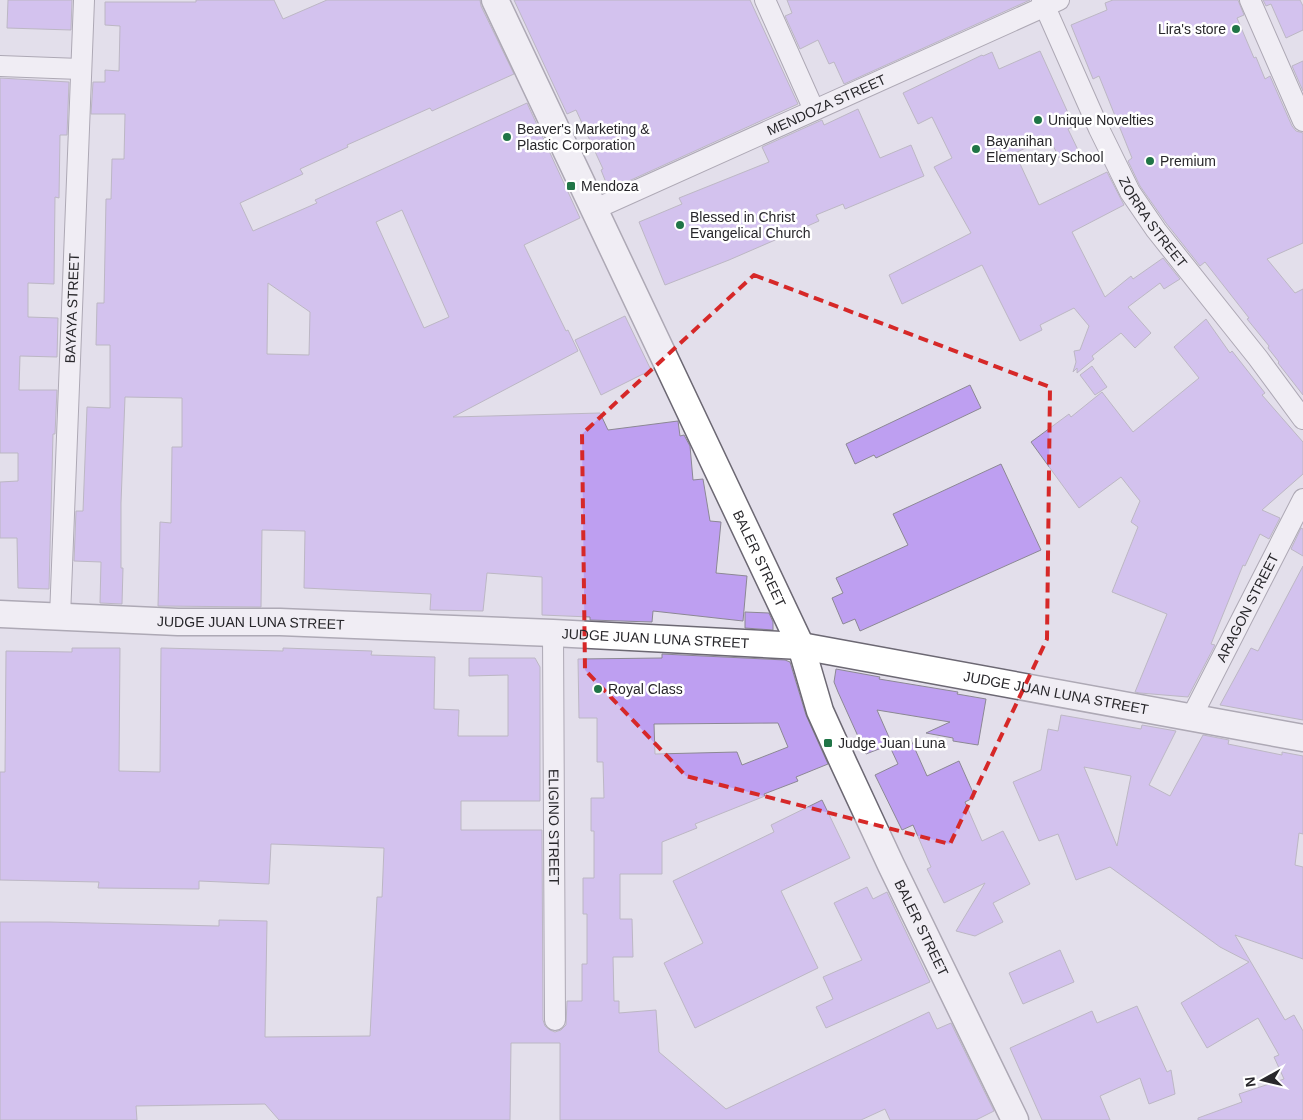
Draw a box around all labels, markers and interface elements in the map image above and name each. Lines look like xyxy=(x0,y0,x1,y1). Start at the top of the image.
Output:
place label: Lira's store xyxy=(1158,21,1226,37)
marker: Lira's store xyxy=(1230,23,1242,35)
street label: MENDOZA STREET xyxy=(765,71,889,139)
place label: Unique Novelties xyxy=(1048,112,1154,128)
marker: Unique Novelties xyxy=(1032,114,1044,126)
place label: Beaver's Marketing & Plastic Corporation xyxy=(517,121,650,153)
marker: Beaver's Marketing & Plastic Corporation xyxy=(501,131,513,143)
place label: Bayanihan Elementary School xyxy=(986,133,1104,165)
marker: Bayanihan Elementary School xyxy=(970,143,982,155)
place label: Premium xyxy=(1160,153,1216,169)
marker: Premium xyxy=(1144,155,1156,167)
street label: ZORRA STREET xyxy=(1116,174,1191,271)
place label: Mendoza xyxy=(581,178,639,194)
marker: Mendoza xyxy=(565,180,577,192)
place label: Blessed in Christ Evangelical Church xyxy=(690,209,811,241)
marker: Blessed in Christ Evangelical Church xyxy=(674,219,686,231)
street label: BAYAYA STREET xyxy=(62,252,82,364)
street label: BALER STREET xyxy=(730,508,789,610)
street label: ARAGON STREET xyxy=(1213,550,1282,665)
street label: JUDGE JUAN LUNA STREET xyxy=(157,613,345,633)
street label: JUDGE JUAN LUNA STREET xyxy=(561,625,750,651)
street label: JUDGE JUAN LUNA STREET xyxy=(962,668,1150,718)
place label: Royal Class xyxy=(608,681,683,697)
marker: Royal Class xyxy=(592,683,604,695)
place label: Judge Juan Luna xyxy=(838,735,946,751)
marker: Judge Juan Luna xyxy=(822,737,834,749)
street label: ELIGINO STREET xyxy=(546,769,562,885)
street label: BALER STREET xyxy=(891,877,952,979)
north arrow xyxy=(1238,1055,1288,1105)
text: N xyxy=(1241,1076,1259,1088)

